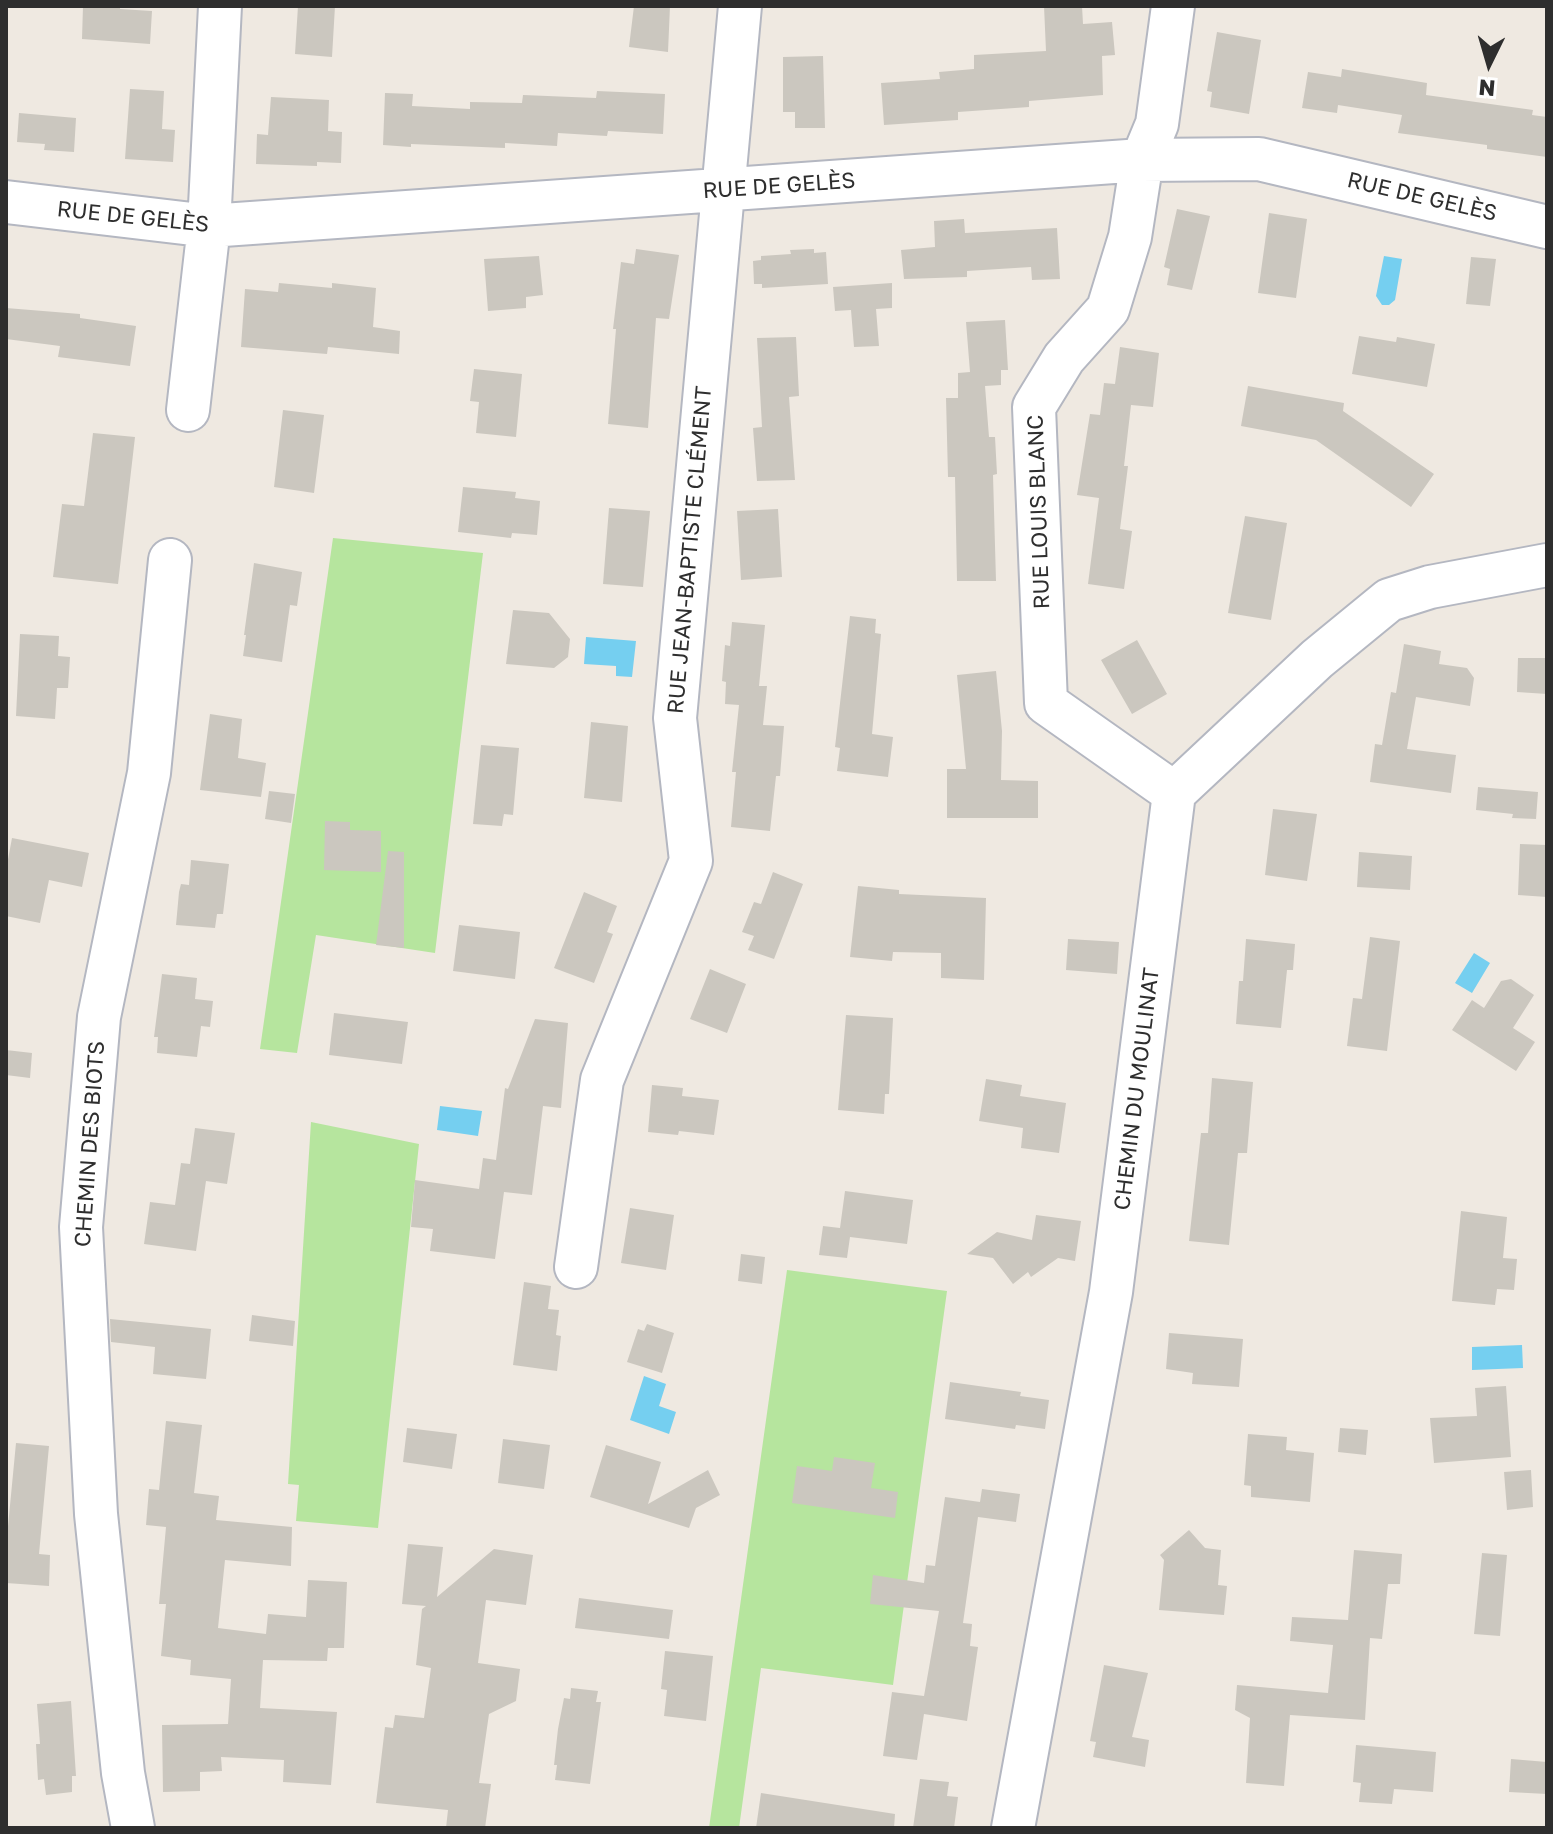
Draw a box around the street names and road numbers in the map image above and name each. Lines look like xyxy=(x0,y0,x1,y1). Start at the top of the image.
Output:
street label: RUE DE GELÈS xyxy=(702,167,856,205)
street label: RUE DE GELÈS xyxy=(1344,167,1500,227)
street label: RUE DE GELÈS xyxy=(56,196,210,238)
street label: RUE JEAN-BAPTISTE CLÉMENT xyxy=(663,385,717,715)
street label: RUE LOUIS BLANC xyxy=(1022,414,1056,610)
street label: CHEMIN DU MOULINAT xyxy=(1109,966,1165,1212)
street label: CHEMIN DES BIOTS xyxy=(70,1040,110,1248)

